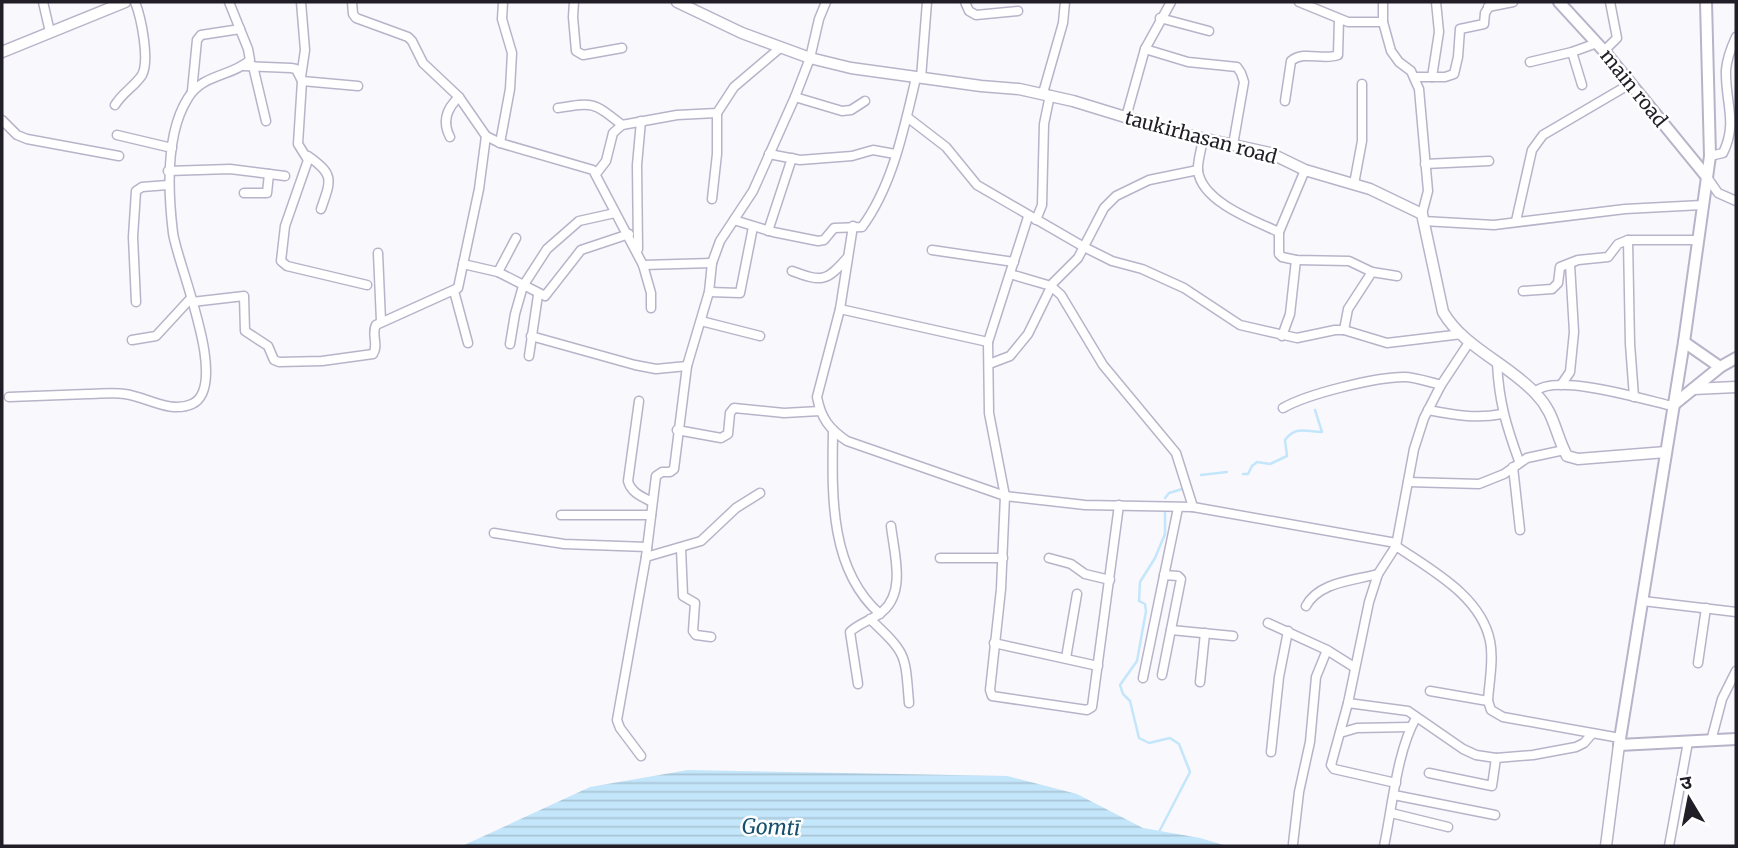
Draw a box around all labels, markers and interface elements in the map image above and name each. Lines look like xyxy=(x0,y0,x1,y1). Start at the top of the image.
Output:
street label: main road xyxy=(1595,44,1673,132)
street label: taukirhasan road xyxy=(1122,105,1280,169)
north arrow xyxy=(1654,764,1724,834)
text: उ xyxy=(1678,769,1694,795)
water label: Gomtī xyxy=(741,812,802,842)

